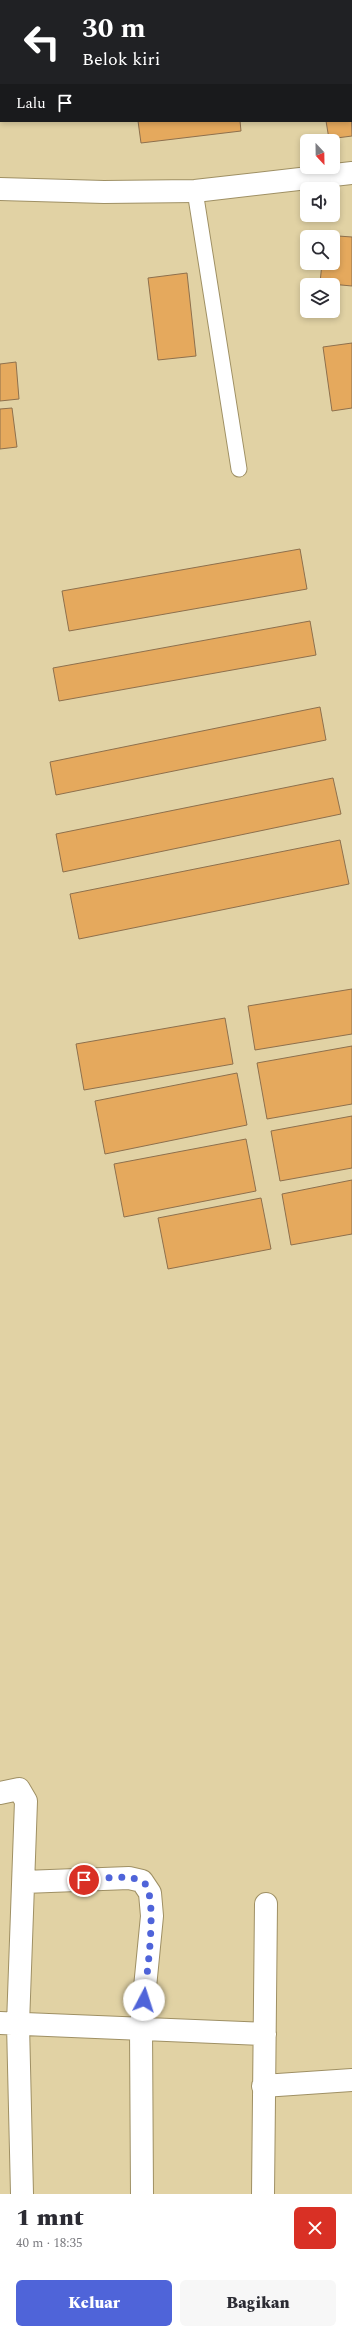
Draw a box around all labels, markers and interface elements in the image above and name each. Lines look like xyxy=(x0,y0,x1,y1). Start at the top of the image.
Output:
text: 30 m xyxy=(82,7,146,50)
icon: left xyxy=(16,16,68,68)
text: Belok kiri xyxy=(82,46,160,73)
text: Lalu xyxy=(16,92,46,115)
icon: arrive xyxy=(54,92,76,114)
north arrow xyxy=(300,134,340,174)
map controls xyxy=(300,134,340,318)
button: sound xyxy=(300,182,340,222)
button: search xyxy=(300,230,340,270)
button: layers xyxy=(300,278,340,318)
pin xyxy=(67,1863,101,1897)
icon: arrive xyxy=(73,1869,95,1891)
position arrow xyxy=(123,1979,165,2021)
text: 1 mnt xyxy=(16,2200,84,2236)
button: close xyxy=(294,2207,336,2249)
text: 40 m · 18:35 xyxy=(16,2233,82,2253)
button: Keluar xyxy=(16,2280,172,2326)
button: Bagikan xyxy=(180,2280,336,2326)

